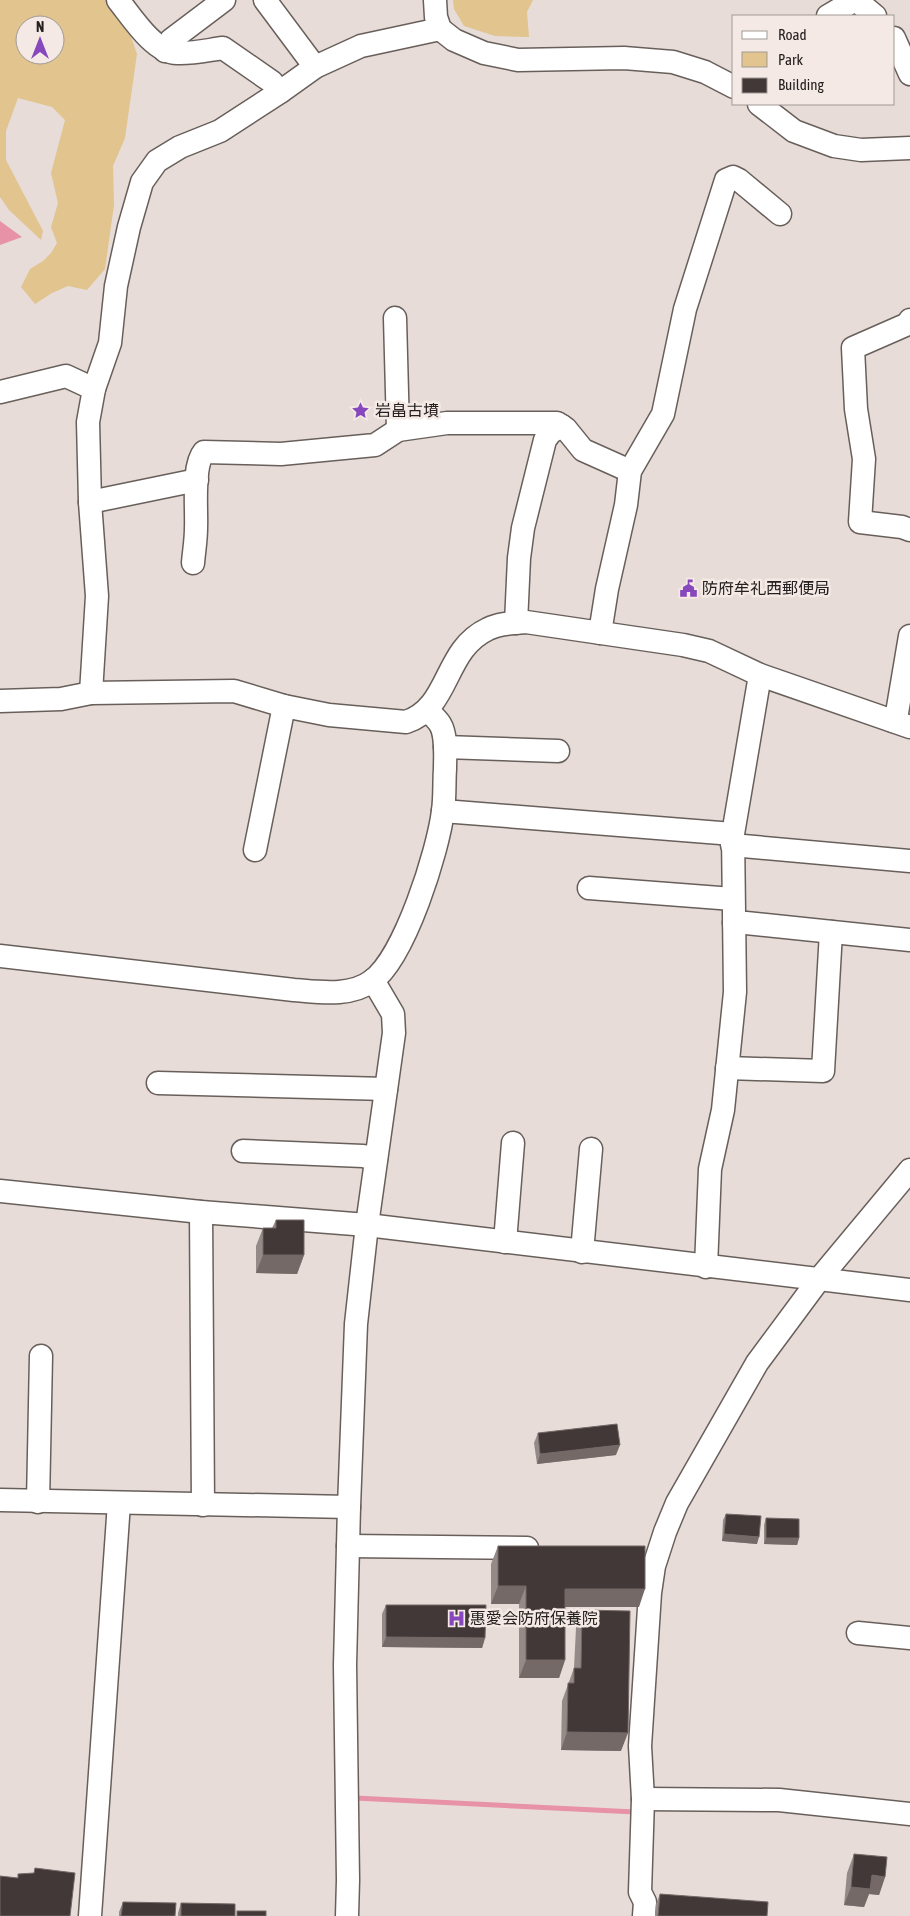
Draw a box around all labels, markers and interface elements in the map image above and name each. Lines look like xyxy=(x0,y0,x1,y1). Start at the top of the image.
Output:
north arrow xyxy=(15,15,65,65)
legend xyxy=(732,15,895,105)
text: N xyxy=(36,19,44,35)
text: Road xyxy=(778,26,807,43)
text: Park xyxy=(778,51,803,68)
text: Building xyxy=(778,76,824,93)
place icon: 岩畠古墳 xyxy=(351,400,371,420)
place label: 岩畠古墳 xyxy=(375,401,439,419)
public building icon: 防府牟礼西郵便局 xyxy=(678,578,698,598)
place label: 防府牟礼西郵便局 xyxy=(702,579,830,597)
hospital icon: 惠愛会防府保養院 xyxy=(446,1608,466,1628)
place label: 惠愛会防府保養院 xyxy=(470,1609,598,1627)

